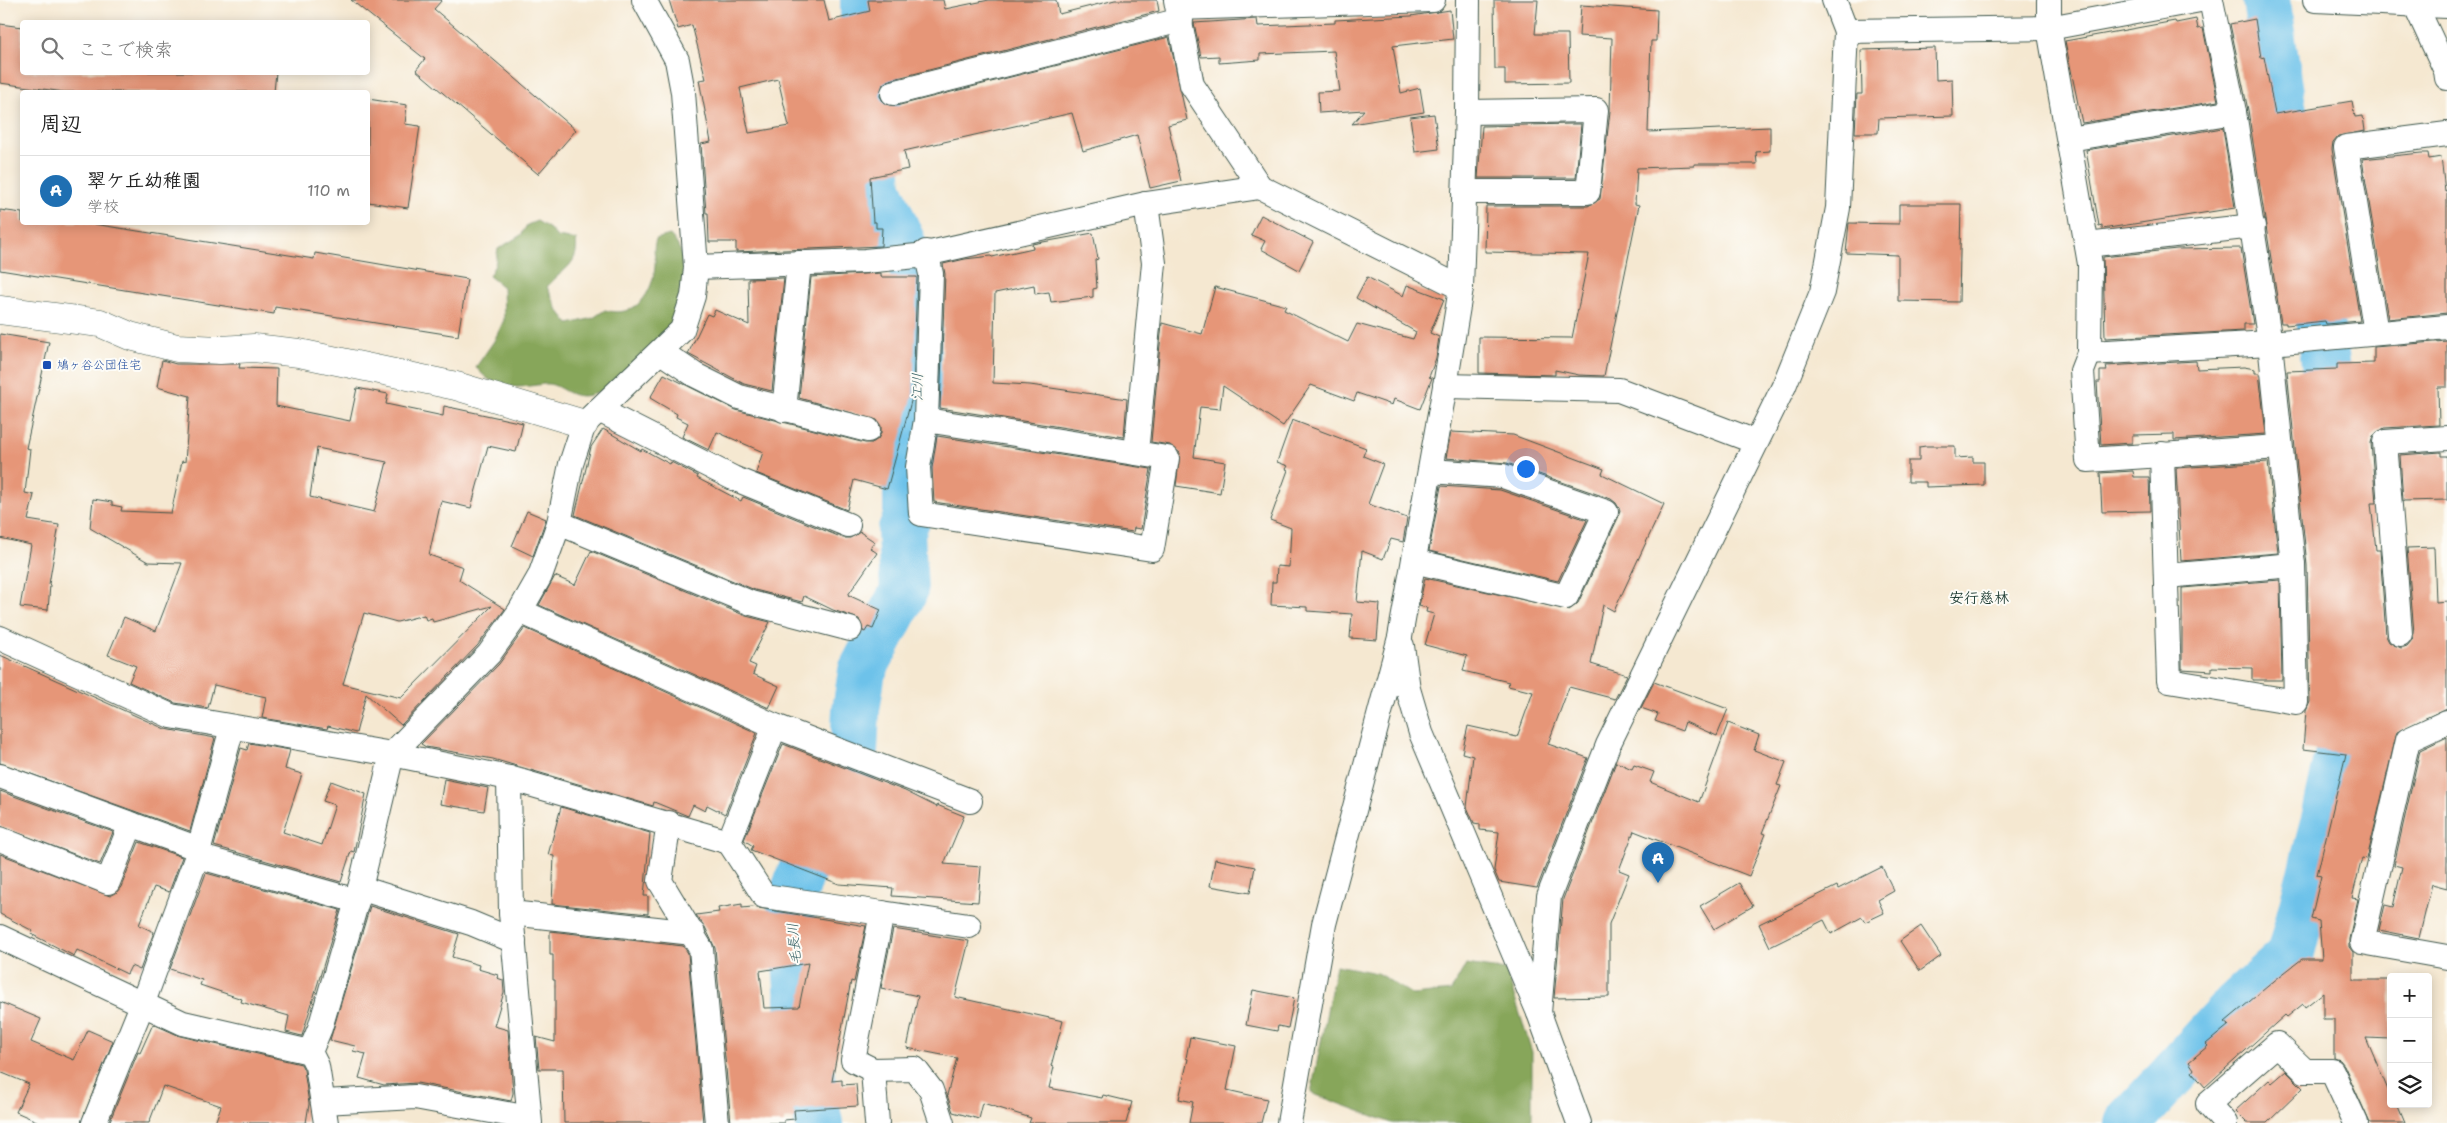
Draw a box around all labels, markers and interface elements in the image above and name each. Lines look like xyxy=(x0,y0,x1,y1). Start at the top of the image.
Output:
search box xyxy=(20,20,370,75)
icon: search xyxy=(38,34,66,62)
text: ここで検索 xyxy=(78,37,173,62)
text: 周辺 xyxy=(40,110,82,138)
text: 翠ケ丘幼稚園 xyxy=(87,168,201,193)
text: A xyxy=(50,180,62,201)
text: 110 m xyxy=(307,180,350,201)
text: 学校 xyxy=(87,196,119,217)
place label: 鳩ヶ谷公団住宅 xyxy=(57,357,141,373)
marker: 鳩ヶ谷公団住宅 xyxy=(41,359,53,371)
water label: 江川 xyxy=(908,373,926,401)
your location xyxy=(1513,456,1539,482)
district label: 安行慈林 xyxy=(1949,588,2009,608)
pin: A xyxy=(1642,842,1674,883)
water label: 毛長川 xyxy=(783,922,805,966)
map controls xyxy=(2387,973,2432,1108)
button: + xyxy=(2387,973,2432,1018)
button: − xyxy=(2387,1018,2432,1063)
button: layers xyxy=(2387,1063,2432,1108)

